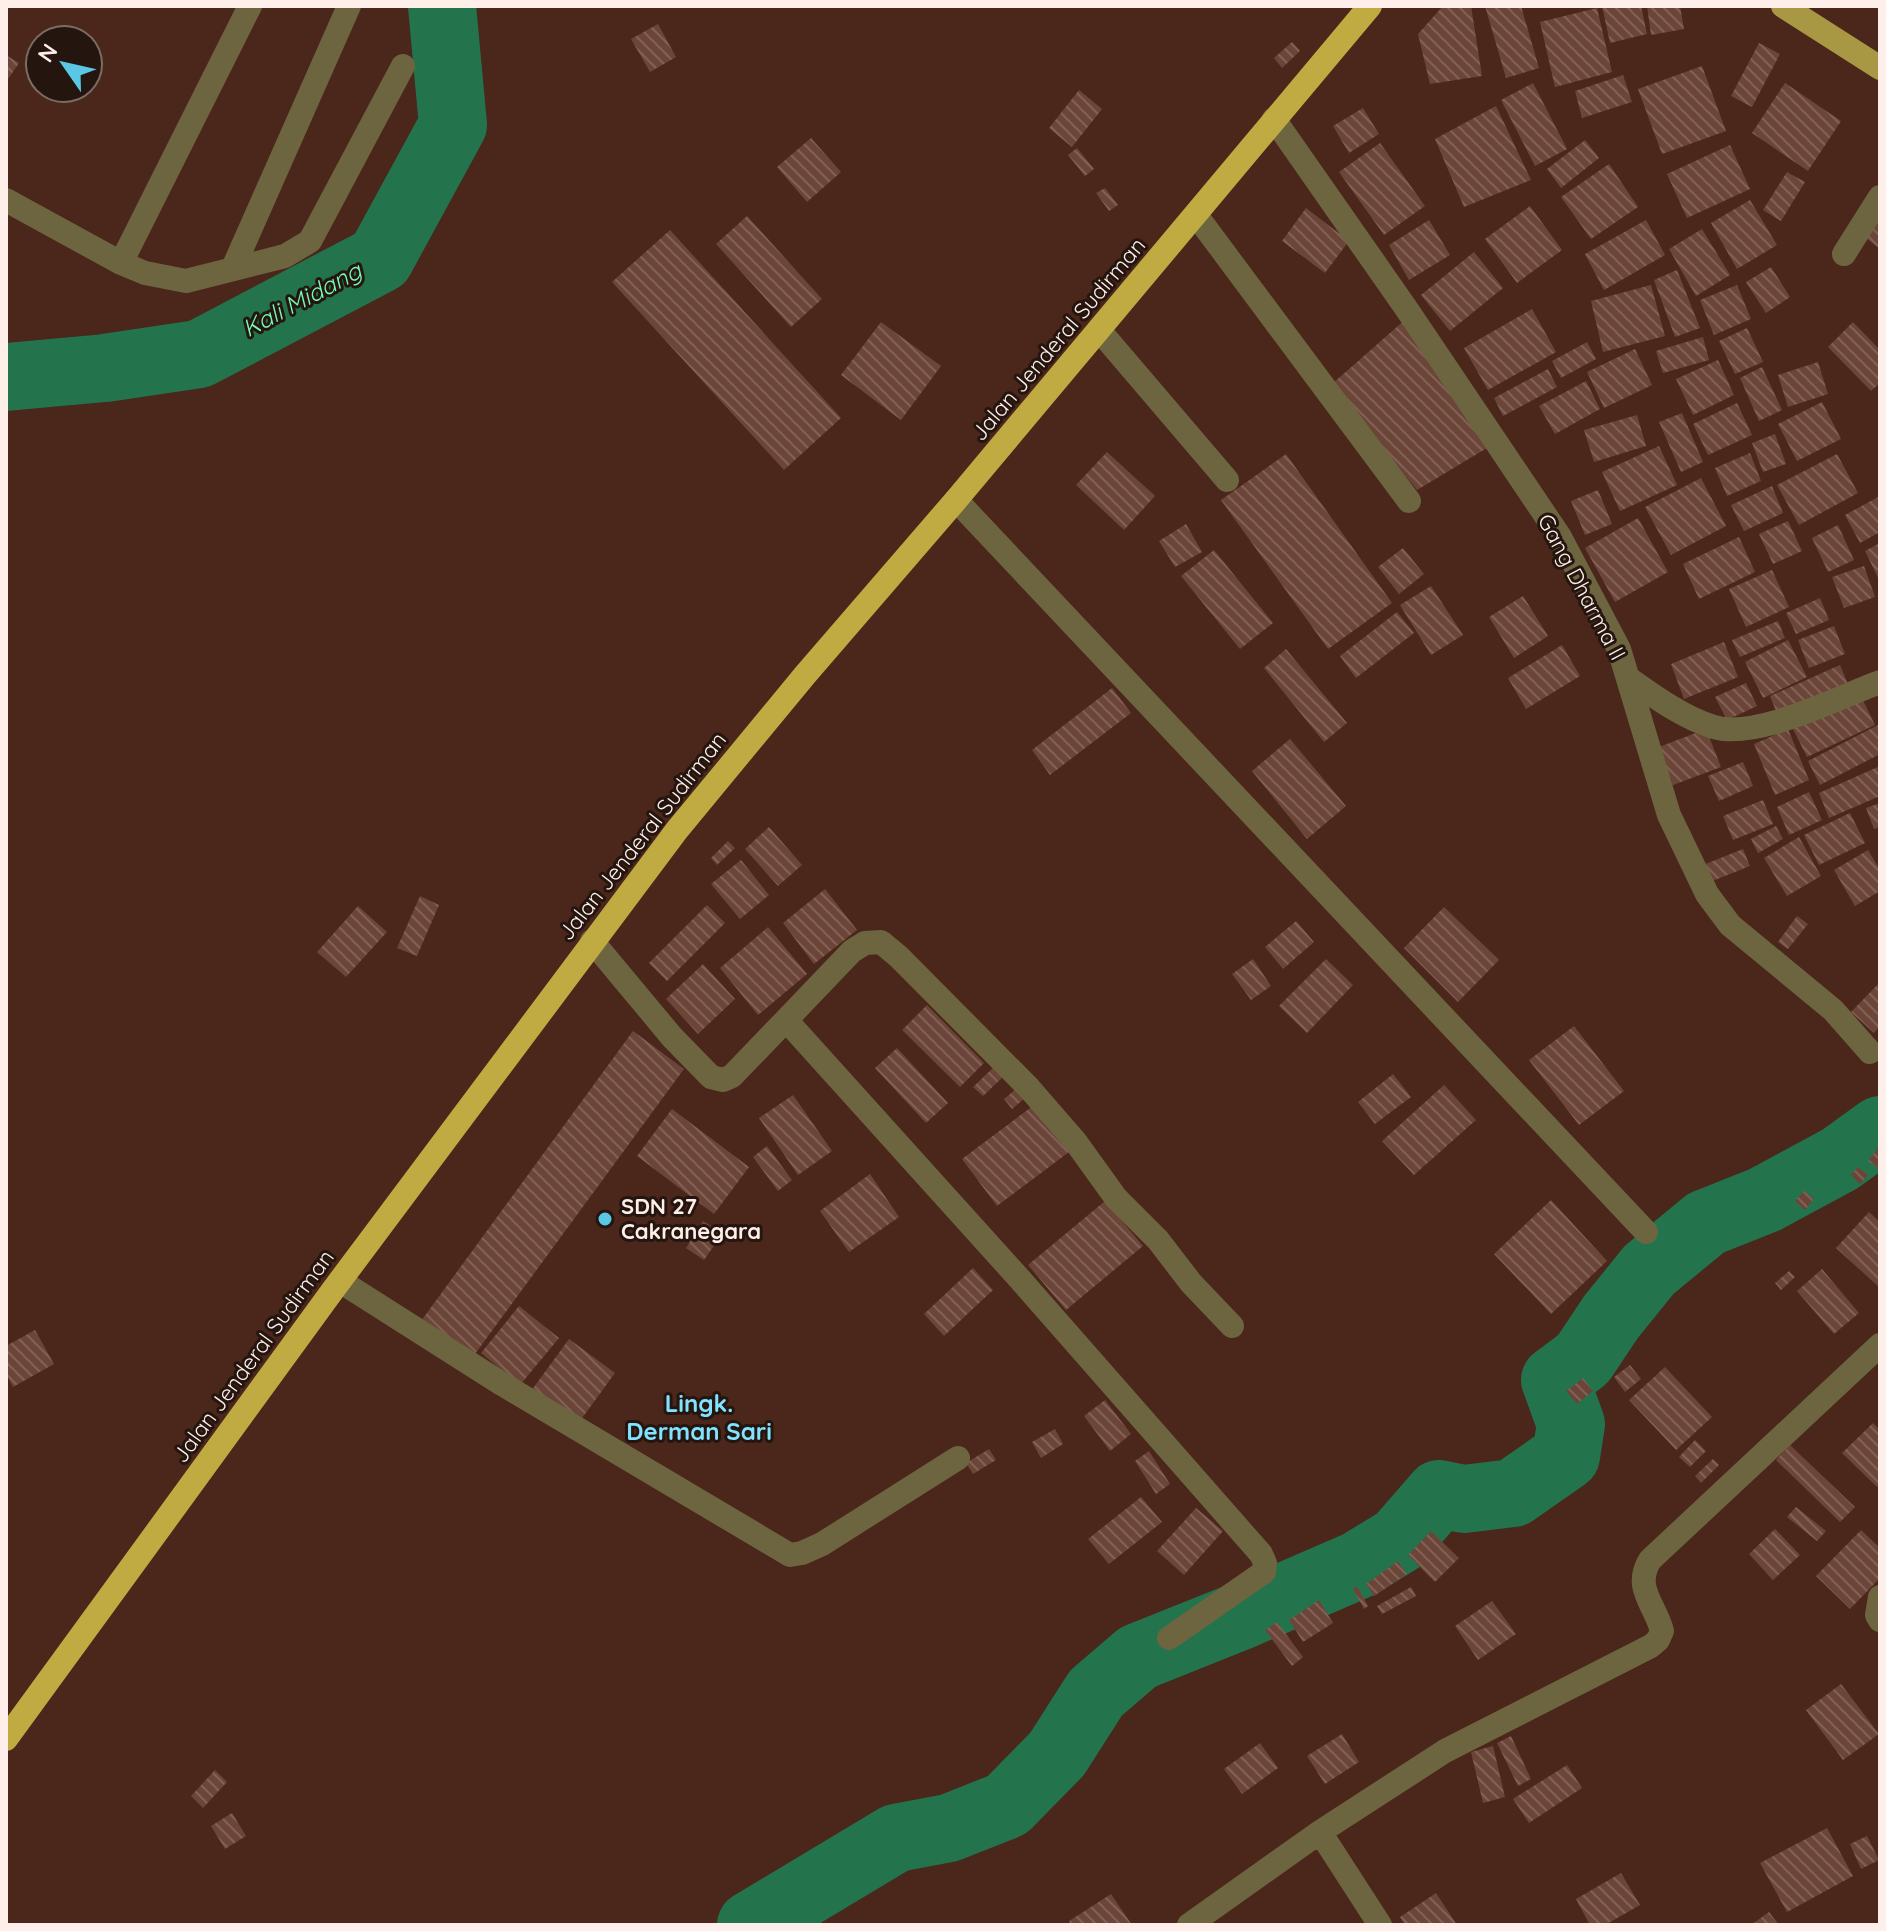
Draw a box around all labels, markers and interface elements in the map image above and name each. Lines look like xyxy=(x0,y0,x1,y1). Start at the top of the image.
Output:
north arrow xyxy=(24,24,104,104)
text: N xyxy=(31,38,64,67)
street label: Jalan Jenderal Sudirman xyxy=(965,232,1151,446)
water label: Kali Midang xyxy=(237,254,368,343)
street label: Gang Dharma II xyxy=(1532,509,1632,665)
street label: Jalan Jenderal Sudirman xyxy=(552,726,732,946)
place label: SDN 27 Cakranegara xyxy=(621,1192,761,1245)
marker: SDN 27 Cakranegara xyxy=(596,1210,614,1228)
street label: Jalan Jenderal Sudirman xyxy=(166,1244,340,1468)
district label: Lingk. Derman Sari xyxy=(626,1388,772,1446)

